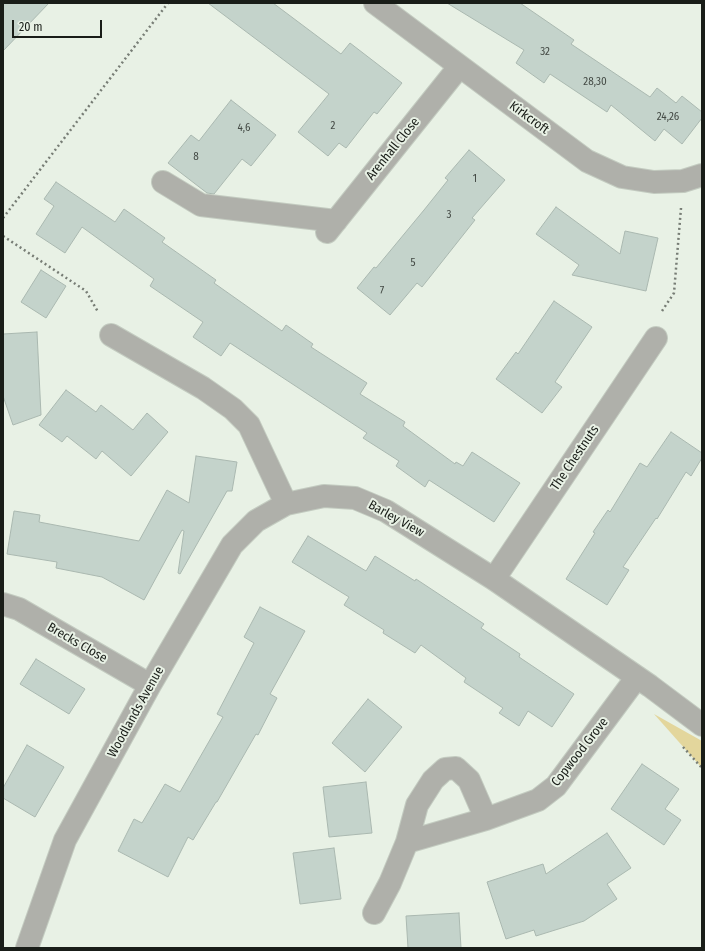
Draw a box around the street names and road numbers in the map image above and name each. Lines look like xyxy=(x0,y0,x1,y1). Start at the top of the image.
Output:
street label: Kirkcroft xyxy=(506,98,552,138)
street label: Arenhall Close xyxy=(363,115,423,183)
street label: The Chestnuts xyxy=(547,422,603,494)
street label: Barley View xyxy=(365,497,427,541)
street label: Brecks Close xyxy=(44,620,110,666)
street label: Woodlands Avenue xyxy=(105,664,167,760)
street label: Copwood Grove xyxy=(548,715,612,789)

